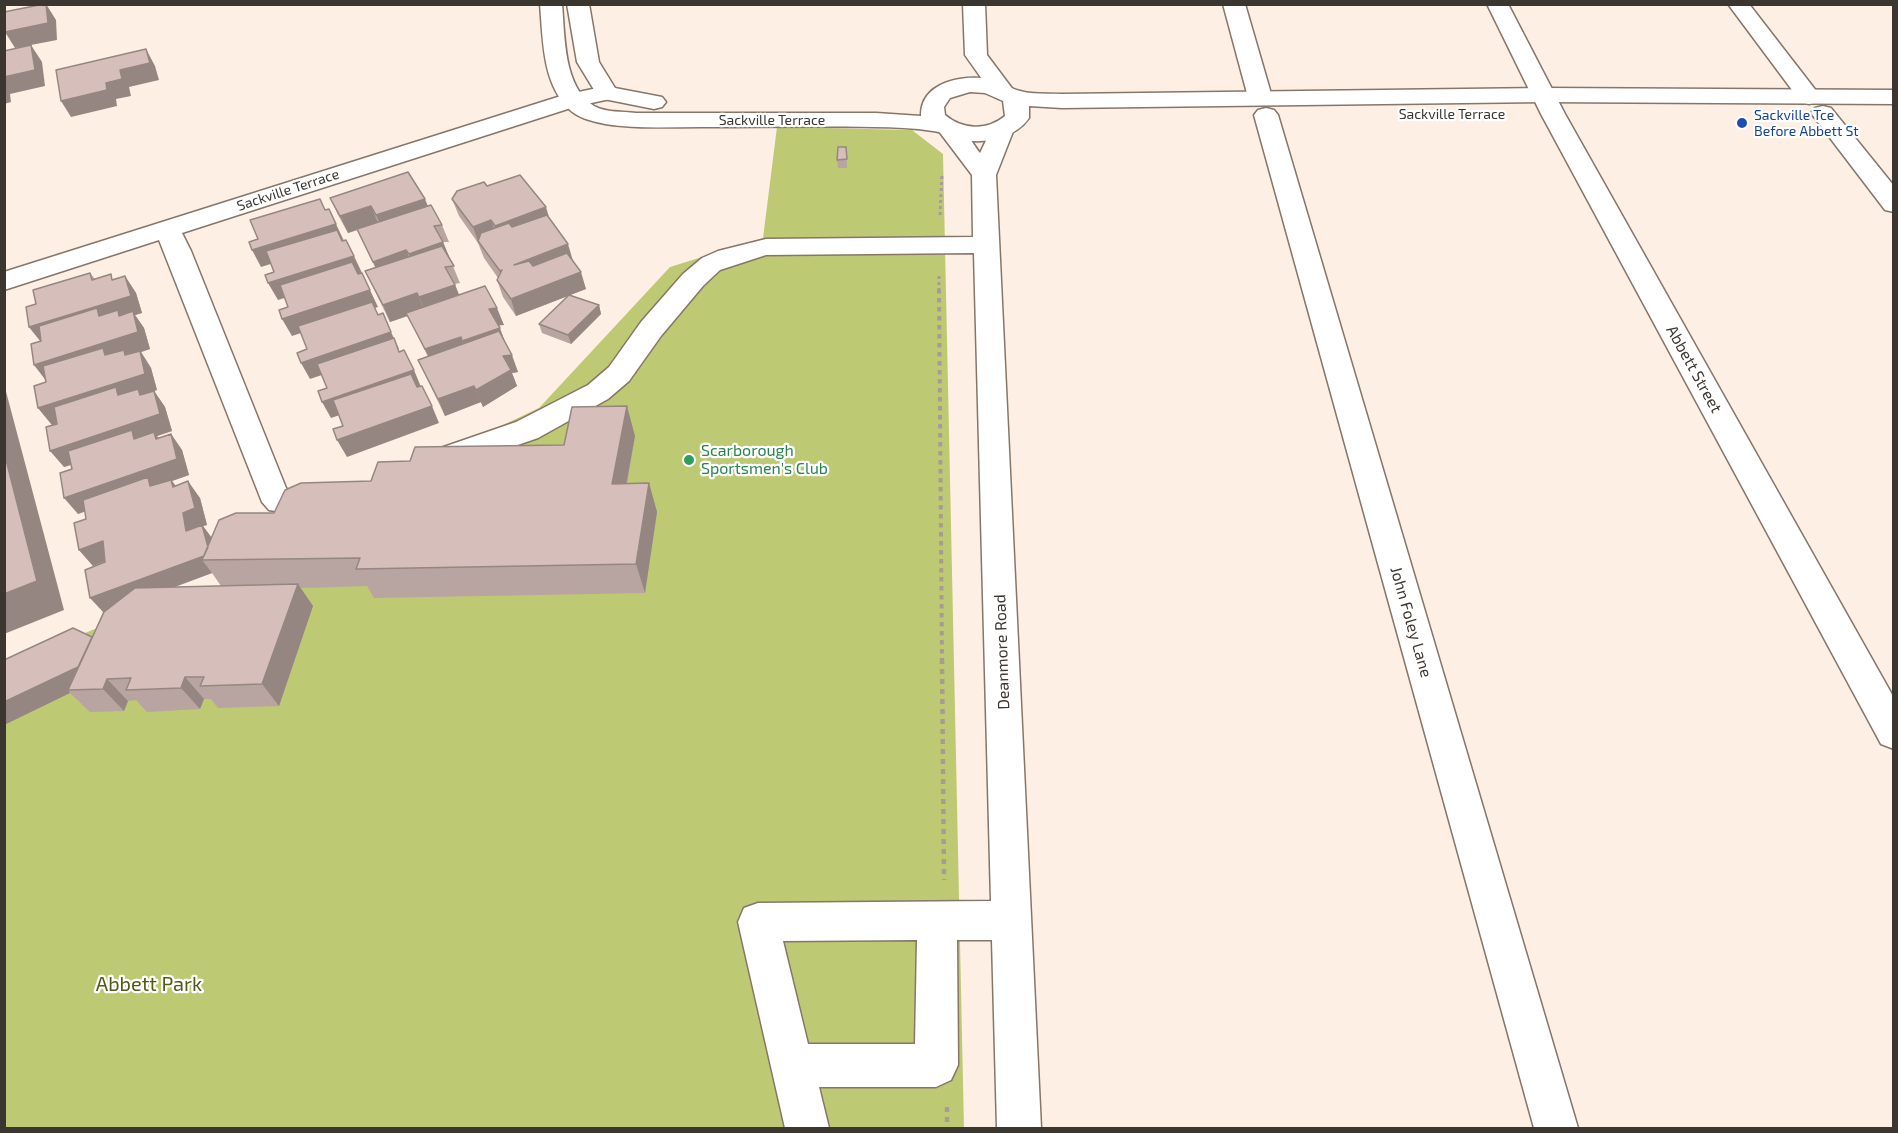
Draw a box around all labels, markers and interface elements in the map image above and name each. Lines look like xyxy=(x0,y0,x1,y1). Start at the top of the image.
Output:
street label: Sackville Terrace xyxy=(1399,106,1505,122)
place label: Sackville Tce Before Abbett St xyxy=(1754,107,1859,140)
street label: Sackville Terrace xyxy=(719,112,825,128)
marker: Sackville Tce Before Abbett St xyxy=(1735,116,1749,130)
street label: Sackville Terrace xyxy=(235,166,341,214)
street label: Abbett Street xyxy=(1662,322,1726,416)
place label: Scarborough Sportsmen's Club xyxy=(701,441,828,479)
marker: Scarborough Sportsmen's Club xyxy=(682,453,696,467)
street label: John Foley Lane xyxy=(1386,564,1436,680)
street label: Deanmore Road xyxy=(990,594,1014,710)
park label: Abbett Park xyxy=(96,972,202,996)

